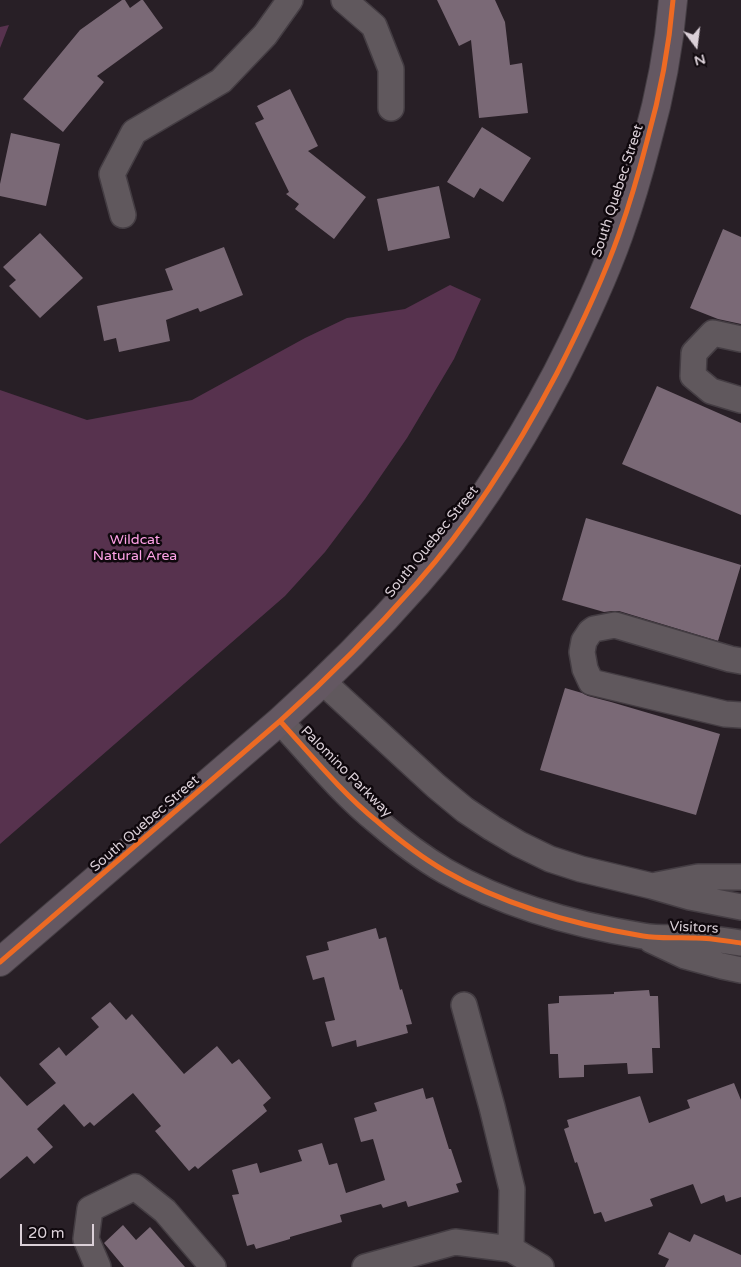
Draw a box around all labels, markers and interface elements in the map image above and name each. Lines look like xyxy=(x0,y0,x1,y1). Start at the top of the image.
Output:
north arrow xyxy=(671,20,721,70)
text: N xyxy=(692,50,708,70)
street label: South Quebec Street xyxy=(589,122,647,260)
street label: South Quebec Street xyxy=(382,483,482,601)
park label: Wildcat Natural Area xyxy=(93,532,177,564)
street label: Palomino Parkway xyxy=(297,723,395,821)
street label: South Quebec Street xyxy=(87,772,203,876)
street label: Visitors xyxy=(669,918,719,938)
scale bar xyxy=(22,1214,96,1246)
text: 20 m xyxy=(28,1224,65,1242)

